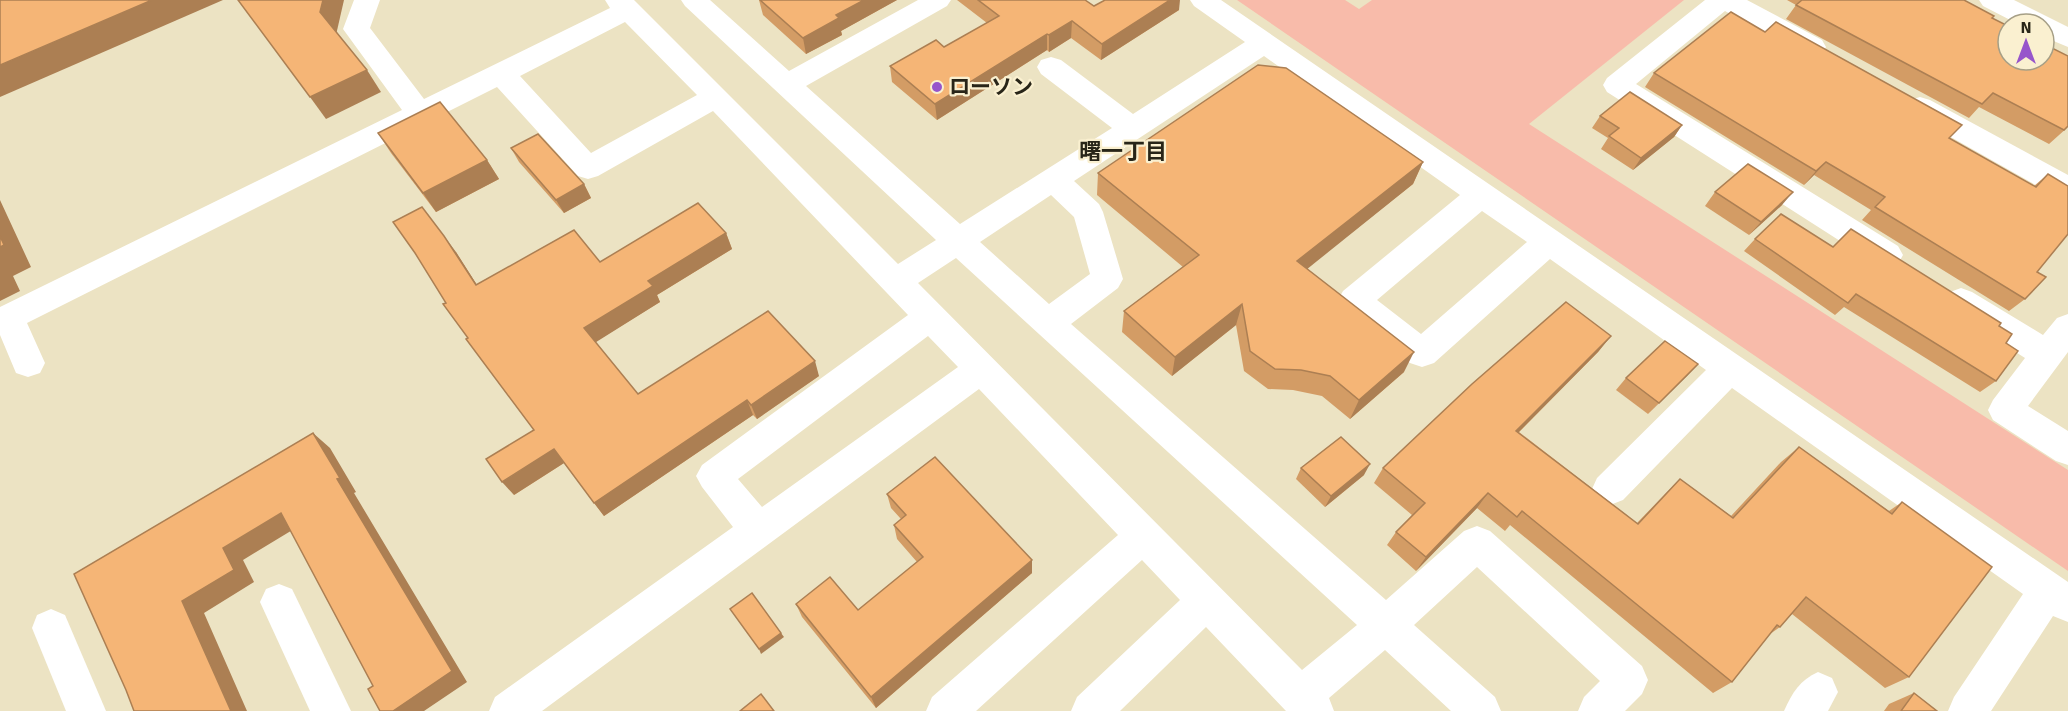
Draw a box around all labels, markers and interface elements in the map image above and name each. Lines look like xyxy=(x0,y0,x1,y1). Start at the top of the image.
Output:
north arrow xyxy=(1996,12,2056,72)
text: N xyxy=(2020,18,2032,38)
place label: ローソン xyxy=(949,74,1033,100)
marker: ローソン xyxy=(930,80,944,94)
district label: 曙一丁目 xyxy=(1079,138,1167,165)

